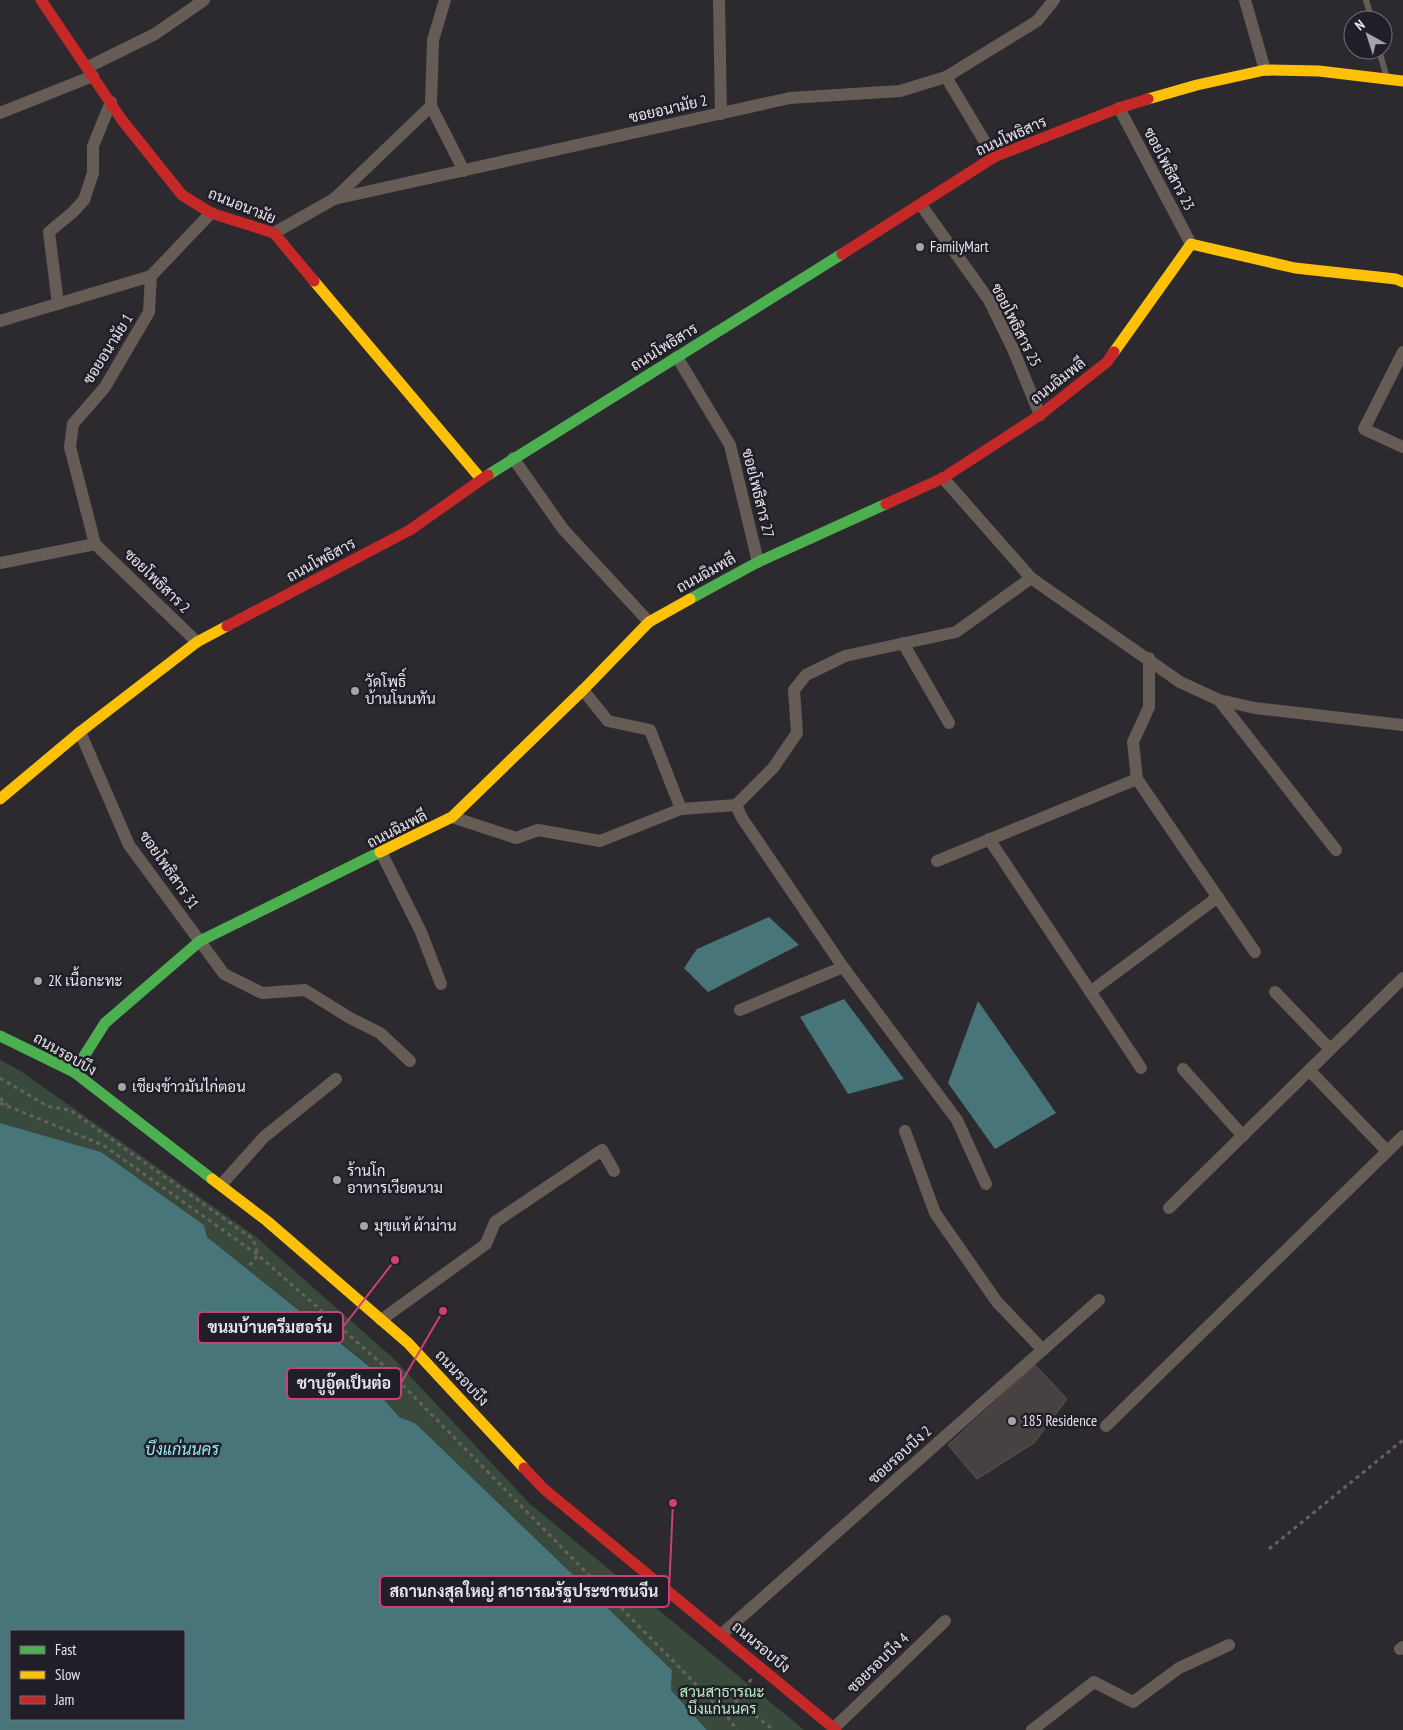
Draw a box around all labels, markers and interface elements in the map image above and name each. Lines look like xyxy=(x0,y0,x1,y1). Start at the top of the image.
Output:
north arrow xyxy=(1343,10,1393,60)
text: N xyxy=(1351,16,1368,34)
street label: ซอยอนามัย 2 xyxy=(627,90,709,127)
street label: ถนนโพธิสาร xyxy=(972,111,1049,160)
street label: ซอยโพธิสาร 23 xyxy=(1140,124,1199,213)
street label: ถนนอนามัย xyxy=(206,183,279,228)
place label: FamilyMart xyxy=(930,237,989,256)
marker: FamilyMart xyxy=(914,241,926,253)
street label: ซอยโพธิสาร 25 xyxy=(987,280,1046,370)
street label: ซอยอนามัย 1 xyxy=(78,310,137,388)
street label: ถนนโพธิสาร xyxy=(627,318,701,375)
street label: ถนนฉิมพลี xyxy=(1026,353,1089,408)
street label: ซอยโพธิสาร 27 xyxy=(738,446,779,539)
street label: ถนนโพธิสาร xyxy=(283,533,359,586)
street label: ซอยโพธิสาร 2 xyxy=(120,544,194,617)
street label: ถนนฉิมพลี xyxy=(673,548,739,597)
place label: วัดโพธิ์ บ้านโนนทัน xyxy=(365,667,436,708)
marker: วัดโพธิ์ บ้านโนนทัน xyxy=(349,685,361,697)
street label: ถนนฉิมพลี xyxy=(363,805,430,852)
street label: ซอยโพธิสาร 31 xyxy=(135,827,203,912)
place label: 2K เนื้อกะทะ xyxy=(48,966,123,990)
marker: 2K เนื้อกะทะ xyxy=(32,975,44,987)
street label: ถนนรอบบึง xyxy=(30,1028,100,1079)
place label: เชียงข้าวมันไก่ตอน xyxy=(132,1077,246,1096)
marker: เชียงข้าวมันไก่ตอน xyxy=(116,1081,128,1093)
place label: ร้านโก อาหารเวียดนาม xyxy=(347,1161,443,1197)
marker: ร้านโก อาหารเวียดนาม xyxy=(331,1174,343,1186)
place label: มุขแท้ ผ้าม่าน xyxy=(374,1216,457,1237)
marker: มุขแท้ ผ้าม่าน xyxy=(358,1220,370,1232)
callout: ขนมบ้านครีมฮอร์น xyxy=(198,1312,343,1343)
text: ขนมบ้านครีมฮอร์น xyxy=(208,1316,332,1337)
street label: ถนนรอบบึง xyxy=(432,1346,493,1410)
callout: ชาบูอู๊ดเป็นต่อ xyxy=(287,1368,401,1399)
text: ชาบูอู๊ดเป็นต่อ xyxy=(297,1372,391,1396)
place label: 185 Residence xyxy=(1022,1411,1097,1430)
marker: 185 Residence xyxy=(1006,1415,1018,1427)
street label: ซอยรอบบึง 2 xyxy=(864,1421,935,1488)
water label: บึงแก่นนคร xyxy=(145,1439,220,1459)
callout: สถานกงสุลใหญ่ สาธารณรัฐประชาชนจีน xyxy=(380,1576,669,1607)
text: สถานกงสุลใหญ่ สาธารณรัฐประชาชนจีน xyxy=(389,1580,659,1603)
street label: ถนนรอบบึง xyxy=(728,1617,794,1676)
street label: ซอยรอบบึง 4 xyxy=(843,1628,913,1697)
legend xyxy=(10,1630,185,1720)
text: Fast xyxy=(55,1640,76,1659)
text: Slow xyxy=(55,1665,80,1684)
park label: สวนสาธารณะ บึงแก่นนคร xyxy=(679,1682,765,1718)
text: Jam xyxy=(54,1690,74,1709)

